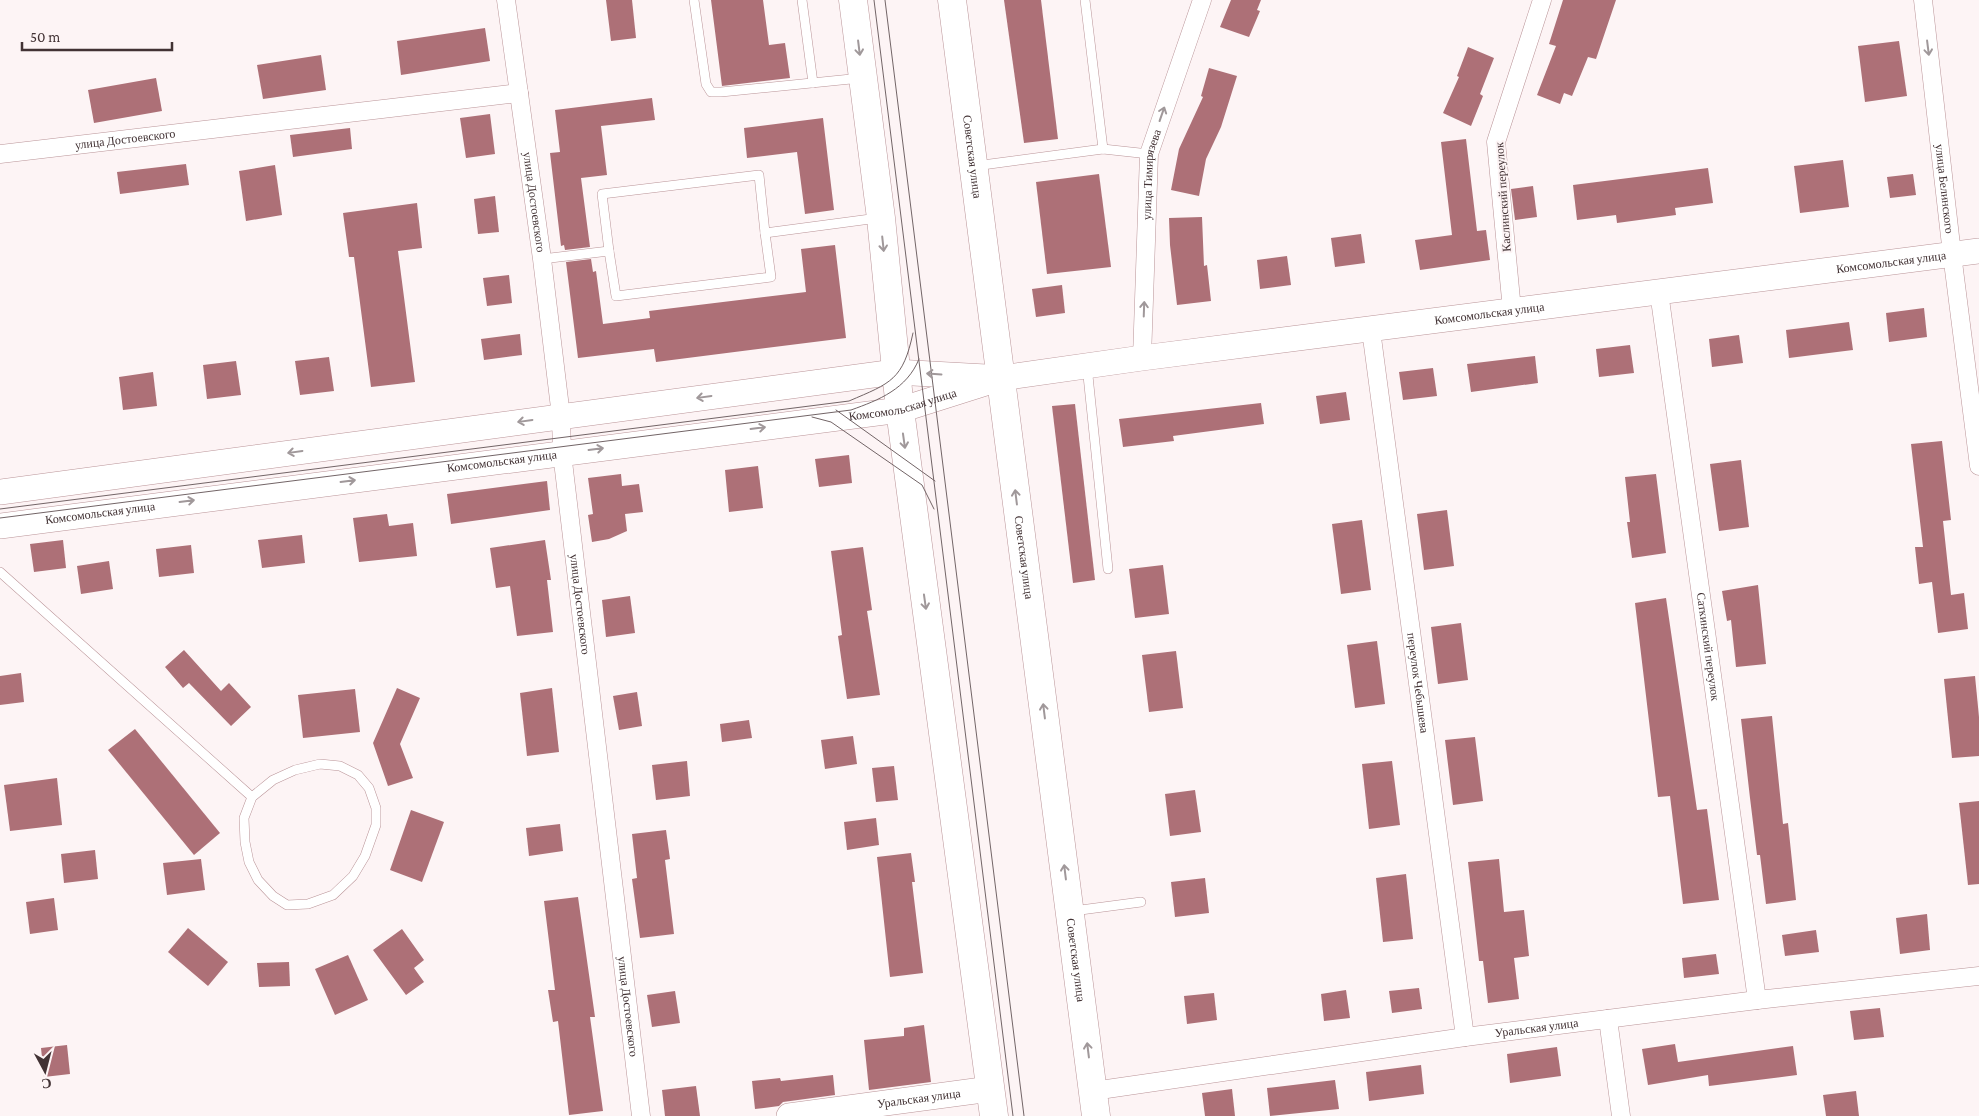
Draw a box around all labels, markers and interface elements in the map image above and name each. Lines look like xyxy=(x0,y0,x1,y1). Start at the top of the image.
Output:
scale bar xyxy=(22,20,172,52)
text: 50 m xyxy=(30,29,60,45)
one-way arrow xyxy=(854,40,864,56)
one-way arrow xyxy=(1923,40,1933,56)
one-way arrow xyxy=(1158,107,1167,123)
street label: Советская улица xyxy=(960,114,985,200)
street label: улица Достоевского xyxy=(74,126,176,152)
street label: улица Тимирязева xyxy=(1140,127,1164,220)
street label: Каслинский переулок xyxy=(1492,142,1514,252)
street label: улица Белинского xyxy=(1932,143,1957,234)
street label: улица Достоевского xyxy=(520,151,548,253)
one-way arrow xyxy=(878,236,888,252)
street label: Комсомольская улица xyxy=(1835,248,1947,276)
street label: Комсомольская улица xyxy=(1434,300,1546,328)
one-way arrow xyxy=(1139,302,1148,318)
one-way arrow xyxy=(927,370,943,379)
street label: Комсомольская улица xyxy=(848,385,959,424)
one-way arrow xyxy=(696,392,712,402)
one-way arrow xyxy=(518,416,534,426)
one-way arrow xyxy=(749,423,765,433)
one-way arrow xyxy=(899,432,909,448)
one-way arrow xyxy=(588,443,604,453)
one-way arrow xyxy=(287,447,303,457)
street label: Комсомольская улица xyxy=(446,447,558,475)
one-way arrow xyxy=(340,475,356,485)
one-way arrow xyxy=(1011,490,1021,506)
one-way arrow xyxy=(179,496,195,506)
street label: Комсомольская улица xyxy=(44,499,157,527)
street label: Советская улица xyxy=(1012,515,1036,601)
street label: улица Достоевского xyxy=(567,553,593,655)
street label: Саткинский переулок xyxy=(1694,592,1723,702)
one-way arrow xyxy=(920,593,930,609)
street label: переулок Чебышева xyxy=(1404,632,1432,735)
one-way arrow xyxy=(1039,703,1049,719)
one-way arrow xyxy=(1060,864,1070,880)
street label: Советская улица xyxy=(1064,917,1088,1003)
street label: улица Достоевского xyxy=(615,955,641,1057)
street label: Уральская улица xyxy=(1494,1016,1580,1040)
one-way arrow xyxy=(1083,1043,1093,1059)
north arrow xyxy=(20,1046,70,1096)
text: С xyxy=(41,1075,53,1092)
street label: Уральская улица xyxy=(876,1086,962,1111)

